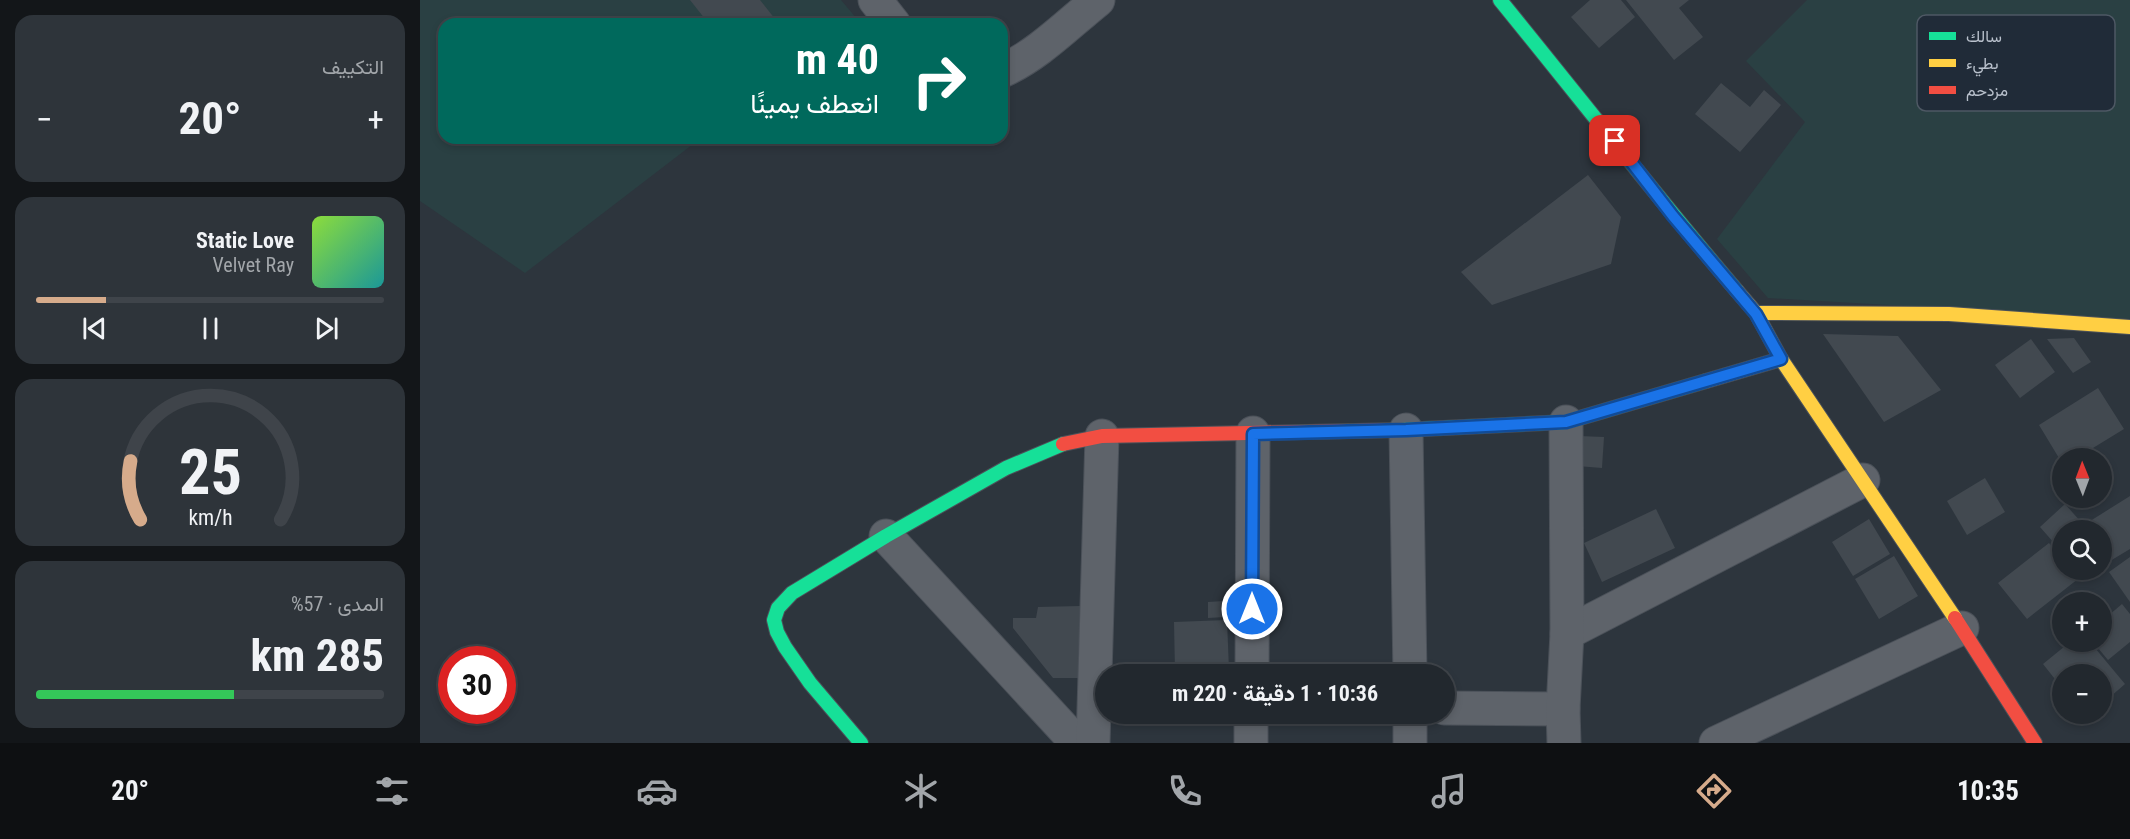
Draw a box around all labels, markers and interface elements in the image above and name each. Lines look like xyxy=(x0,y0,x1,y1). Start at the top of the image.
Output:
legend xyxy=(1917,15,2115,111)
text: سالك xyxy=(1966,27,2002,46)
text: 40 m xyxy=(796,35,879,84)
icon: right xyxy=(900,42,978,120)
text: بطيء xyxy=(1966,54,1998,77)
text: التكييف xyxy=(322,55,384,79)
text: مزدحم xyxy=(1966,81,2008,101)
text: انعطف يمينًا xyxy=(750,88,879,120)
text: 20° xyxy=(179,92,242,145)
text: − xyxy=(36,100,53,139)
text: + xyxy=(368,100,384,139)
pin xyxy=(1589,115,1640,166)
icon: arrive xyxy=(1598,124,1631,157)
text: Static Love xyxy=(196,228,294,253)
text: Velvet Ray xyxy=(213,253,294,277)
icon: previous xyxy=(78,312,111,345)
icon: pause xyxy=(194,312,227,345)
icon: next xyxy=(310,312,343,345)
text: 25 xyxy=(178,436,242,509)
north arrow xyxy=(2052,448,2112,508)
map controls xyxy=(2052,448,2112,724)
text: km/h xyxy=(188,505,232,530)
button: search xyxy=(2052,520,2112,580)
position arrow xyxy=(1220,577,1284,641)
text: المدى · 57% xyxy=(291,592,384,616)
button: + xyxy=(2052,592,2112,652)
text: 285 km xyxy=(251,629,384,682)
speed limit sign: 30 xyxy=(438,646,516,724)
button: − xyxy=(2052,664,2112,724)
text: 10:36 · 1 دقيقة · 220 m xyxy=(1172,681,1378,706)
icon: filters xyxy=(371,770,413,812)
icon: car xyxy=(636,770,678,812)
icon: climate xyxy=(900,770,942,812)
icon: phone xyxy=(1164,770,1206,812)
icon: music xyxy=(1428,770,1470,812)
icon: directions xyxy=(1693,770,1735,812)
text: 20° xyxy=(111,775,149,807)
text: 10:35 xyxy=(1957,775,2019,807)

